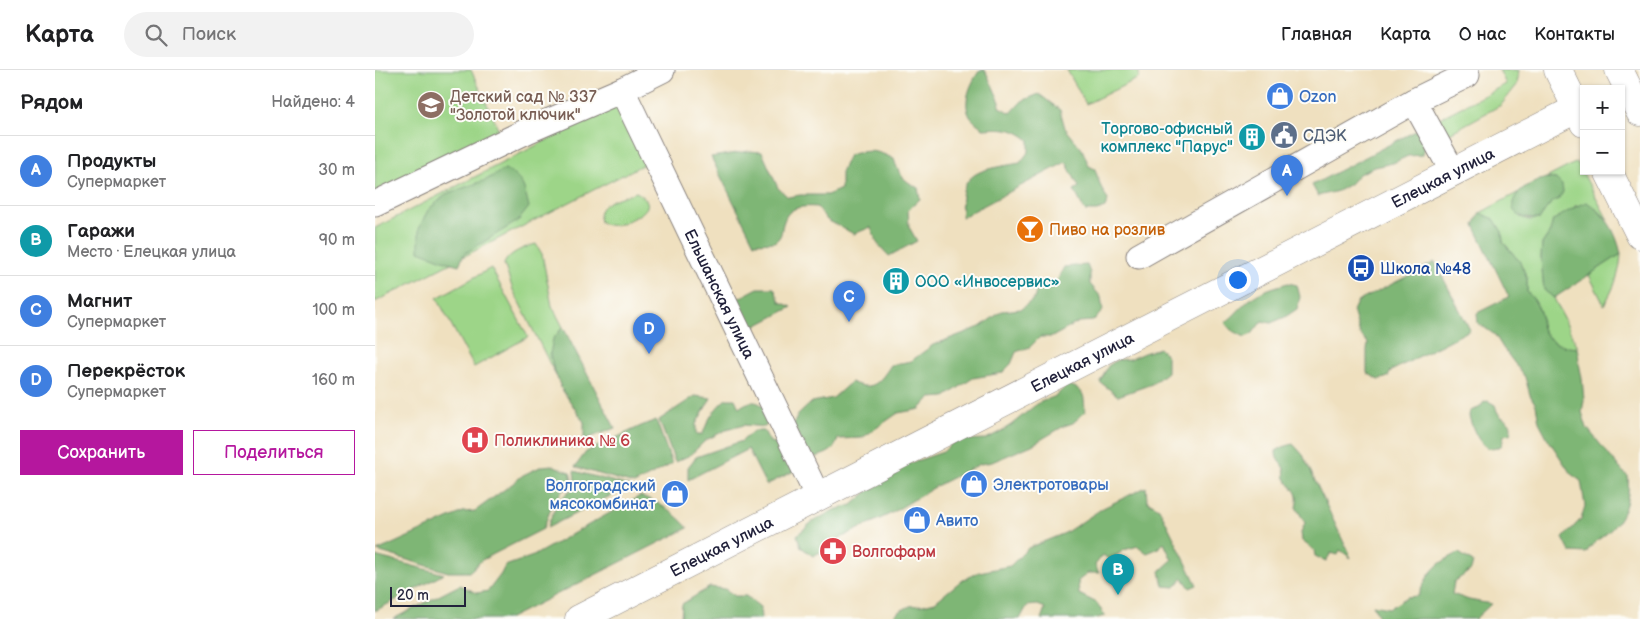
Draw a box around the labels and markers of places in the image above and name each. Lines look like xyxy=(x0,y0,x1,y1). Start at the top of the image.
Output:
shop icon: Ozon xyxy=(1265,81,1295,111)
place label: Детский сад № 337 "Золотой ключик" xyxy=(450,88,597,125)
place label: Ozon xyxy=(1299,88,1337,107)
school or university icon: Детский сад № 337 "Золотой ключик" xyxy=(416,90,446,120)
place label: Торгово-офисный комплекс "Парус" xyxy=(1101,120,1233,157)
public building icon: СДЭК xyxy=(1269,120,1299,150)
building icon: Торгово-офисный комплекс "Парус" xyxy=(1237,122,1267,152)
place label: СДЭК xyxy=(1303,127,1347,146)
pin: A xyxy=(1271,155,1303,196)
bar icon: Пиво на розлив xyxy=(1015,214,1045,244)
place label: Пиво на розлив xyxy=(1049,221,1166,240)
bus stop icon: Школа №48 xyxy=(1346,253,1376,283)
place label: Школа №48 xyxy=(1380,260,1471,279)
building icon: ООО «Инвосервис» xyxy=(881,266,911,296)
place label: ООО «Инвосервис» xyxy=(915,273,1060,292)
pin: C xyxy=(833,281,865,322)
pin: D xyxy=(633,313,665,354)
hospital icon: Поликлиника № 6 xyxy=(460,425,490,455)
place label: Поликлиника № 6 xyxy=(494,432,630,451)
shop icon: Электротовары xyxy=(959,469,989,499)
place label: Электротовары xyxy=(993,476,1109,495)
place label: Волгоградский мясокомбинат xyxy=(545,477,657,514)
shop icon: Волгоградский мясокомбинат xyxy=(660,479,690,509)
shop icon: Авито xyxy=(902,505,932,535)
place label: Авито xyxy=(935,512,978,531)
pharmacy icon: Волгофарм xyxy=(818,536,848,566)
place label: Волгофарм xyxy=(852,543,936,562)
pin: B xyxy=(1102,554,1134,595)

